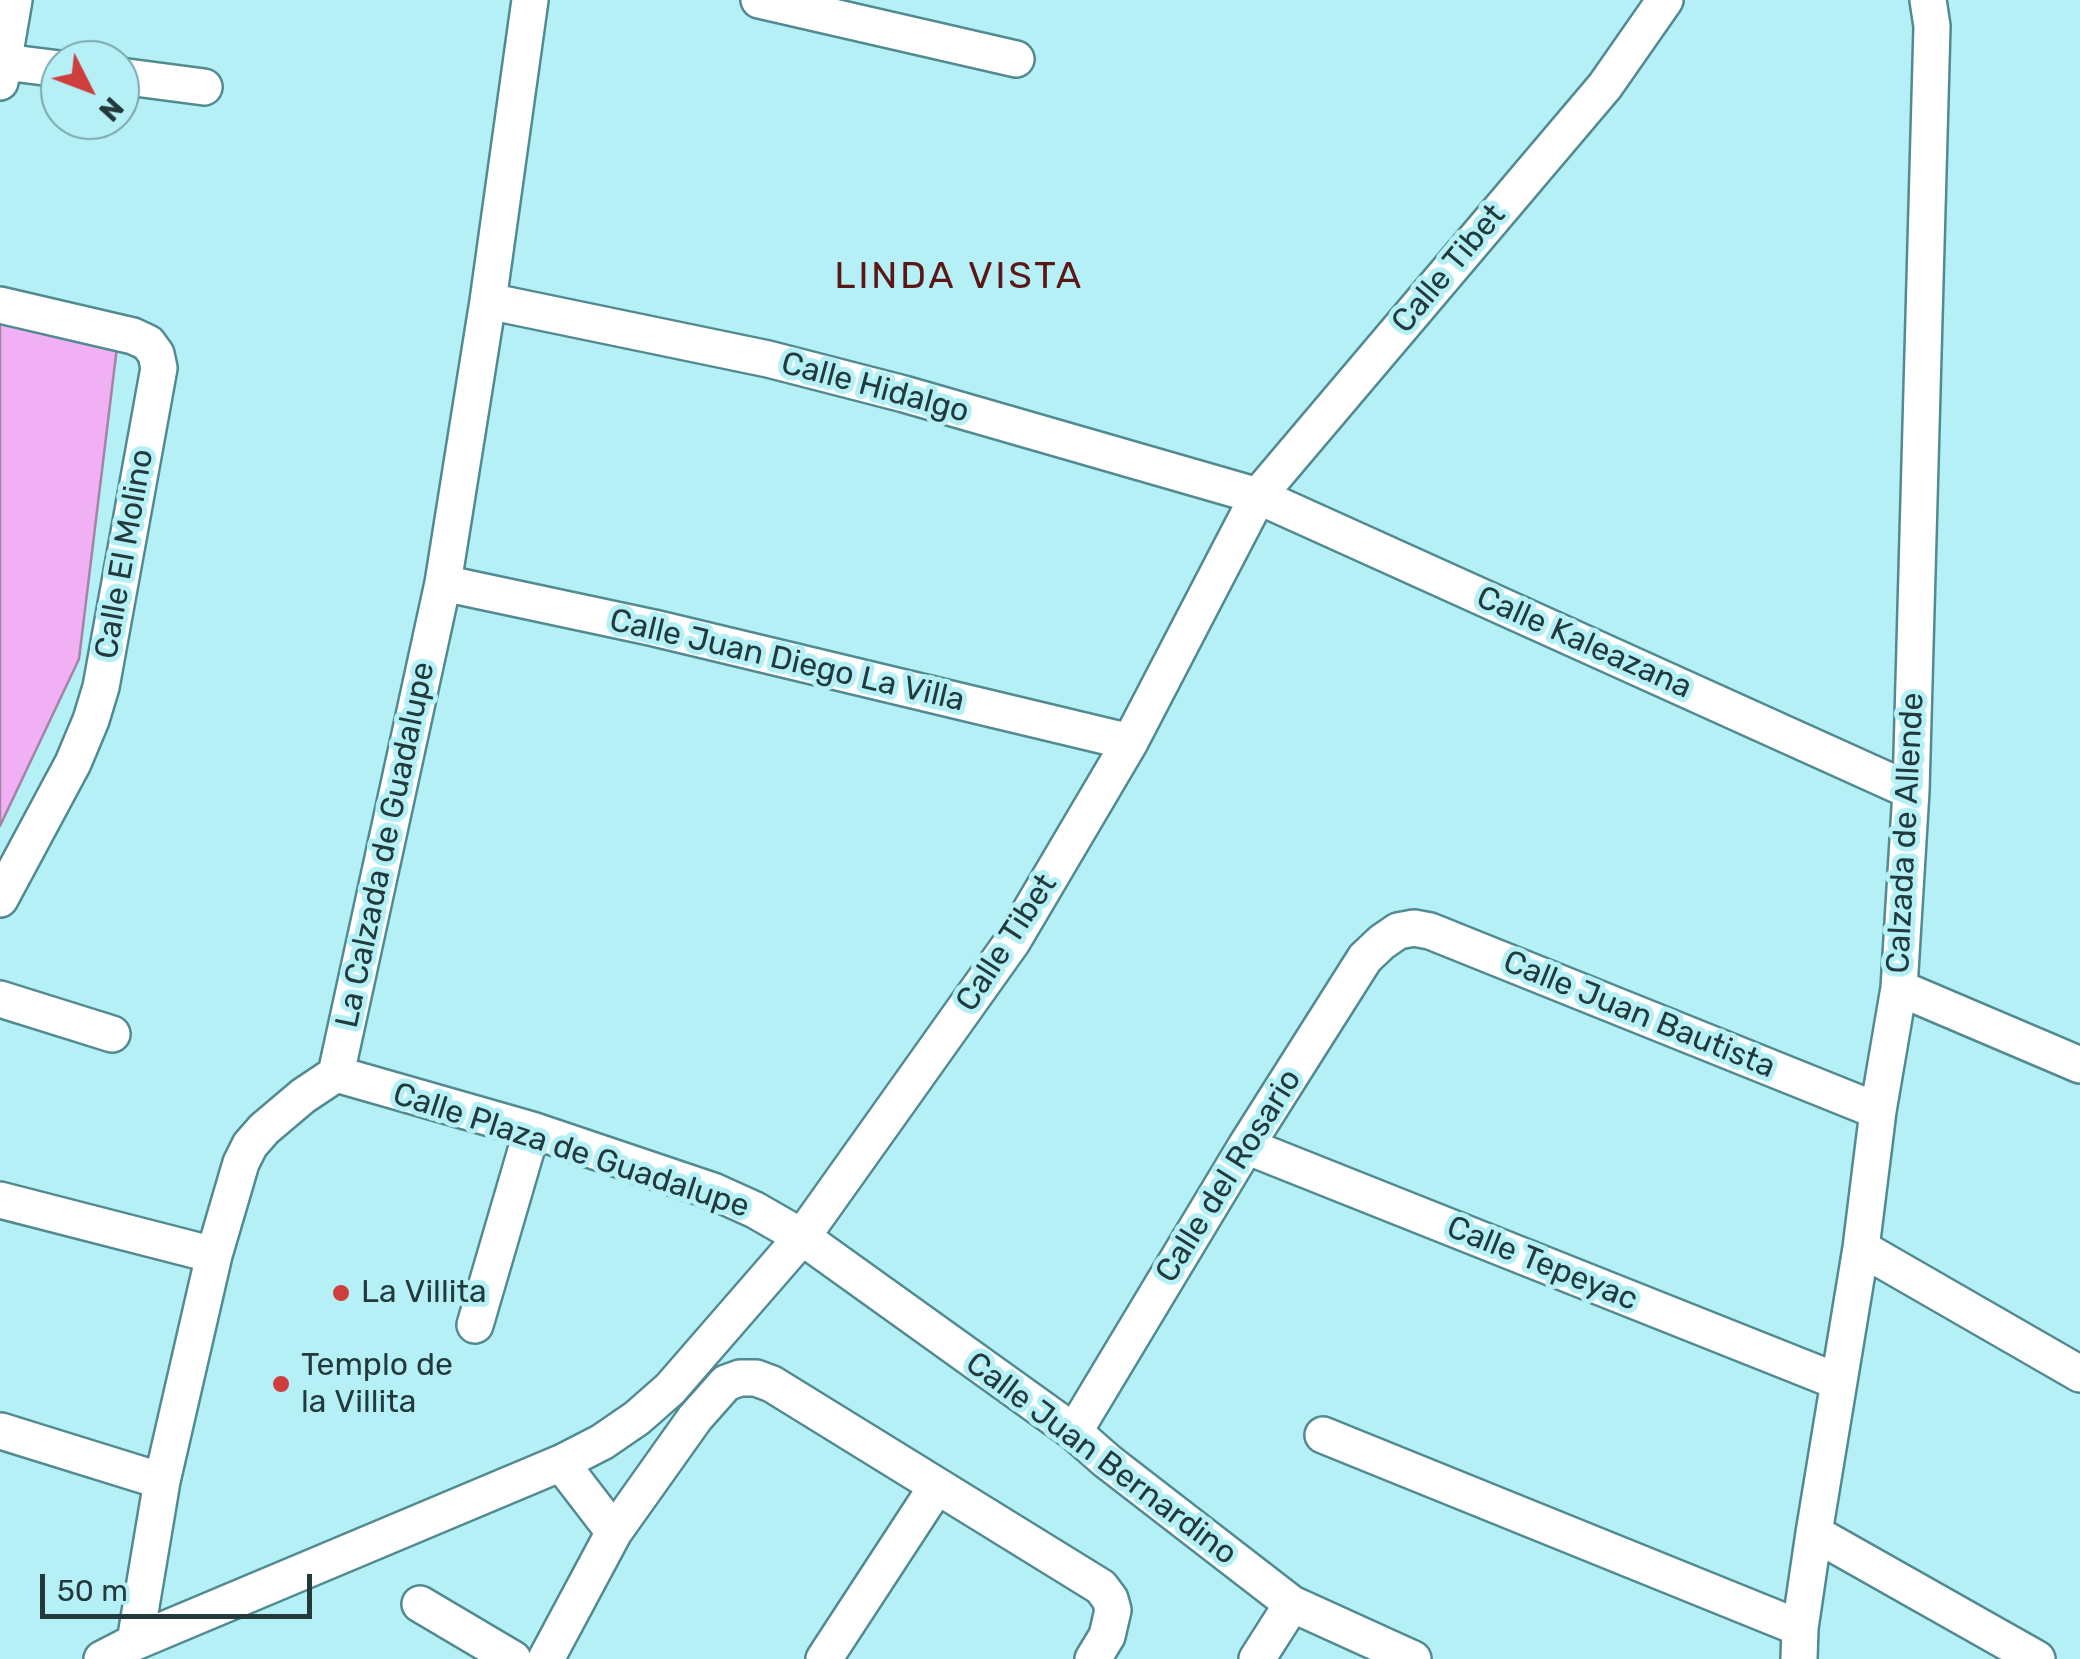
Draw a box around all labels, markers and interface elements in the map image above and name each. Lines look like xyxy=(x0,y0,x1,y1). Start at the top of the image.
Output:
north arrow xyxy=(40,40,140,140)
text: N xyxy=(92,91,130,128)
street label: Calle Tibet xyxy=(1384,197,1514,341)
district label: LINDA VISTA xyxy=(834,254,1084,300)
street label: Calle Hidalgo xyxy=(777,344,973,432)
street label: Calle El Molino xyxy=(88,446,162,662)
street label: Calle Kaleazana xyxy=(1471,578,1697,708)
street label: Calle Juan Diego La Villa xyxy=(606,601,968,721)
street label: La Calzada de Guadalupe xyxy=(328,659,444,1031)
street label: Calzada de Allende xyxy=(1879,692,1933,974)
street label: Calle Tibet xyxy=(948,867,1066,1019)
street label: Calle Juan Bautista xyxy=(1498,943,1780,1087)
street label: Calle del Rosario xyxy=(1148,1062,1310,1290)
street label: Calle Plaza de Guadalupe xyxy=(388,1075,754,1227)
street label: Calle Tepeyac xyxy=(1441,1208,1643,1320)
place label: La Villita xyxy=(361,1274,487,1312)
marker: La Villita xyxy=(330,1282,352,1304)
street label: Calle Juan Bernardino xyxy=(958,1345,1244,1573)
place label: Templo de la Villita xyxy=(301,1347,453,1422)
marker: Templo de la Villita xyxy=(270,1373,292,1395)
scale bar xyxy=(45,1554,318,1616)
text: 50 m xyxy=(57,1573,128,1609)

